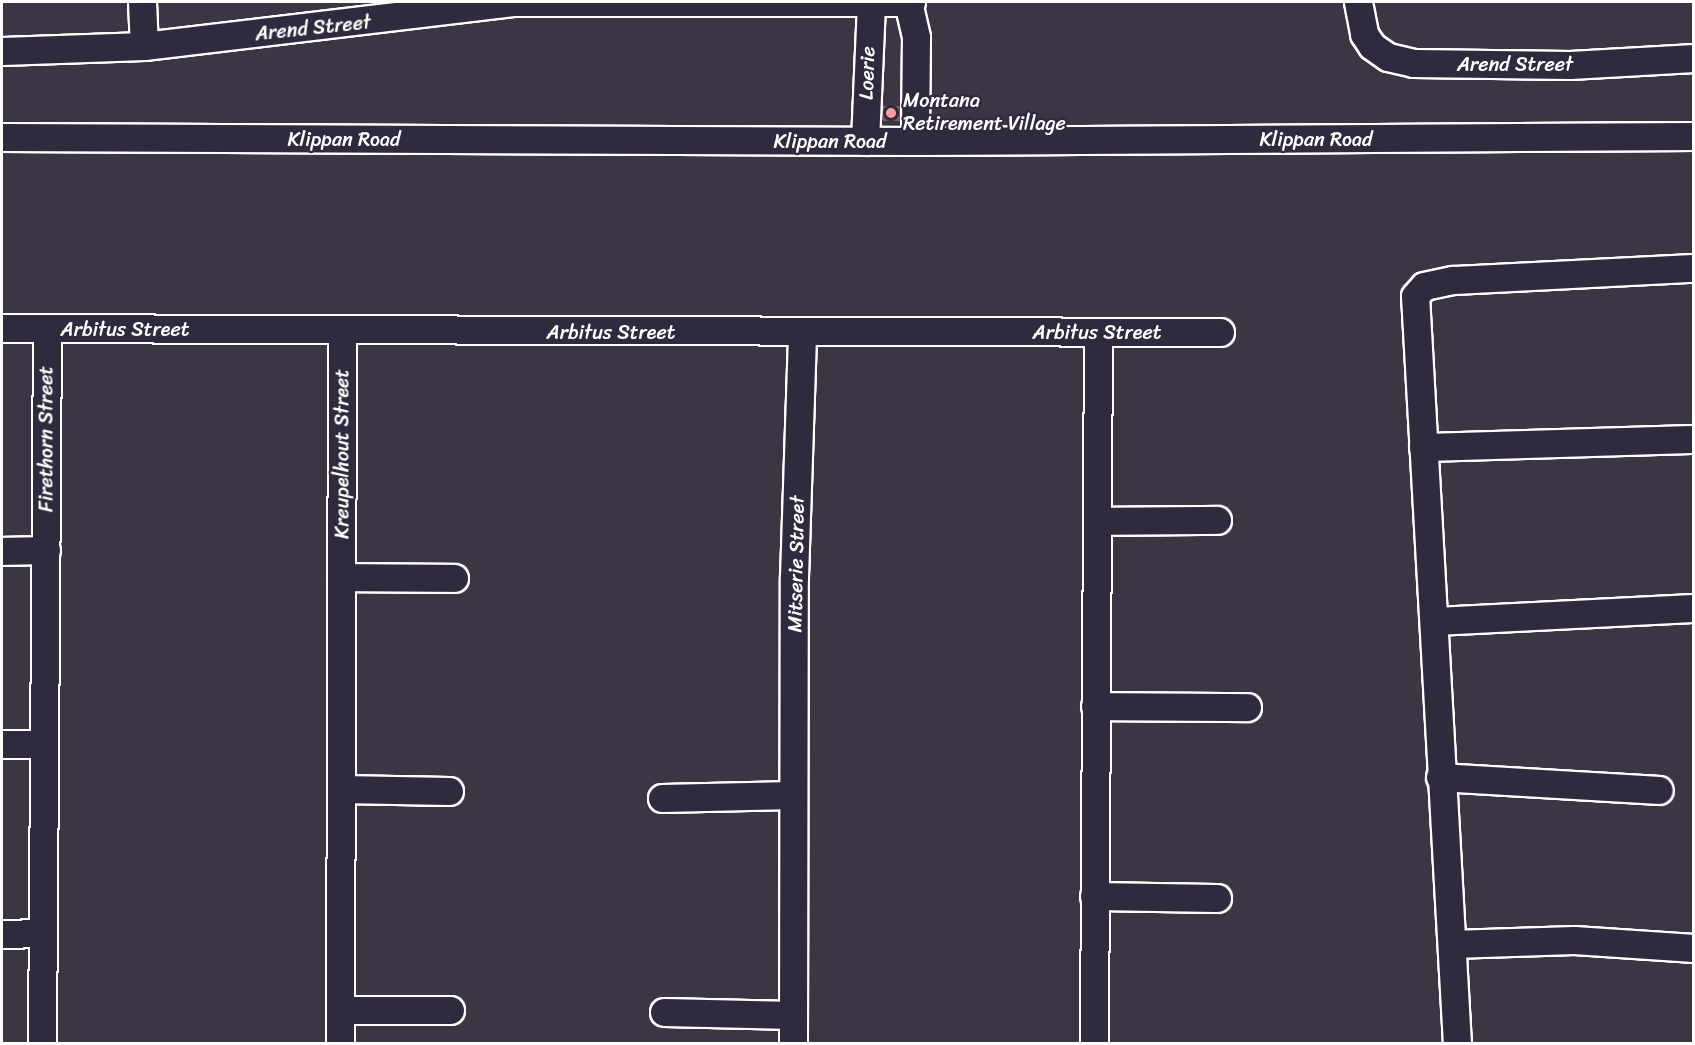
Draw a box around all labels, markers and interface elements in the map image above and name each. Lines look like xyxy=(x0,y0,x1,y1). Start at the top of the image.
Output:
street label: Arend Street xyxy=(254,10,372,46)
street label: Loerie xyxy=(854,46,880,100)
street label: Arend Street xyxy=(1457,52,1573,76)
place label: Montana Retirement Village xyxy=(903,89,1066,136)
marker: Montana Retirement Village xyxy=(884,106,898,120)
street label: Klippan Road xyxy=(287,127,401,151)
street label: Klippan Road xyxy=(1259,127,1373,151)
street label: Klippan Road xyxy=(773,129,887,153)
street label: Arbitus Street xyxy=(61,317,189,341)
street label: Arbitus Street xyxy=(547,320,675,344)
street label: Arbitus Street xyxy=(1033,320,1161,344)
street label: Firethorn Street xyxy=(34,366,58,512)
street label: Kreupelhout Street xyxy=(330,369,354,539)
street label: Mitserie Street xyxy=(783,495,809,633)

